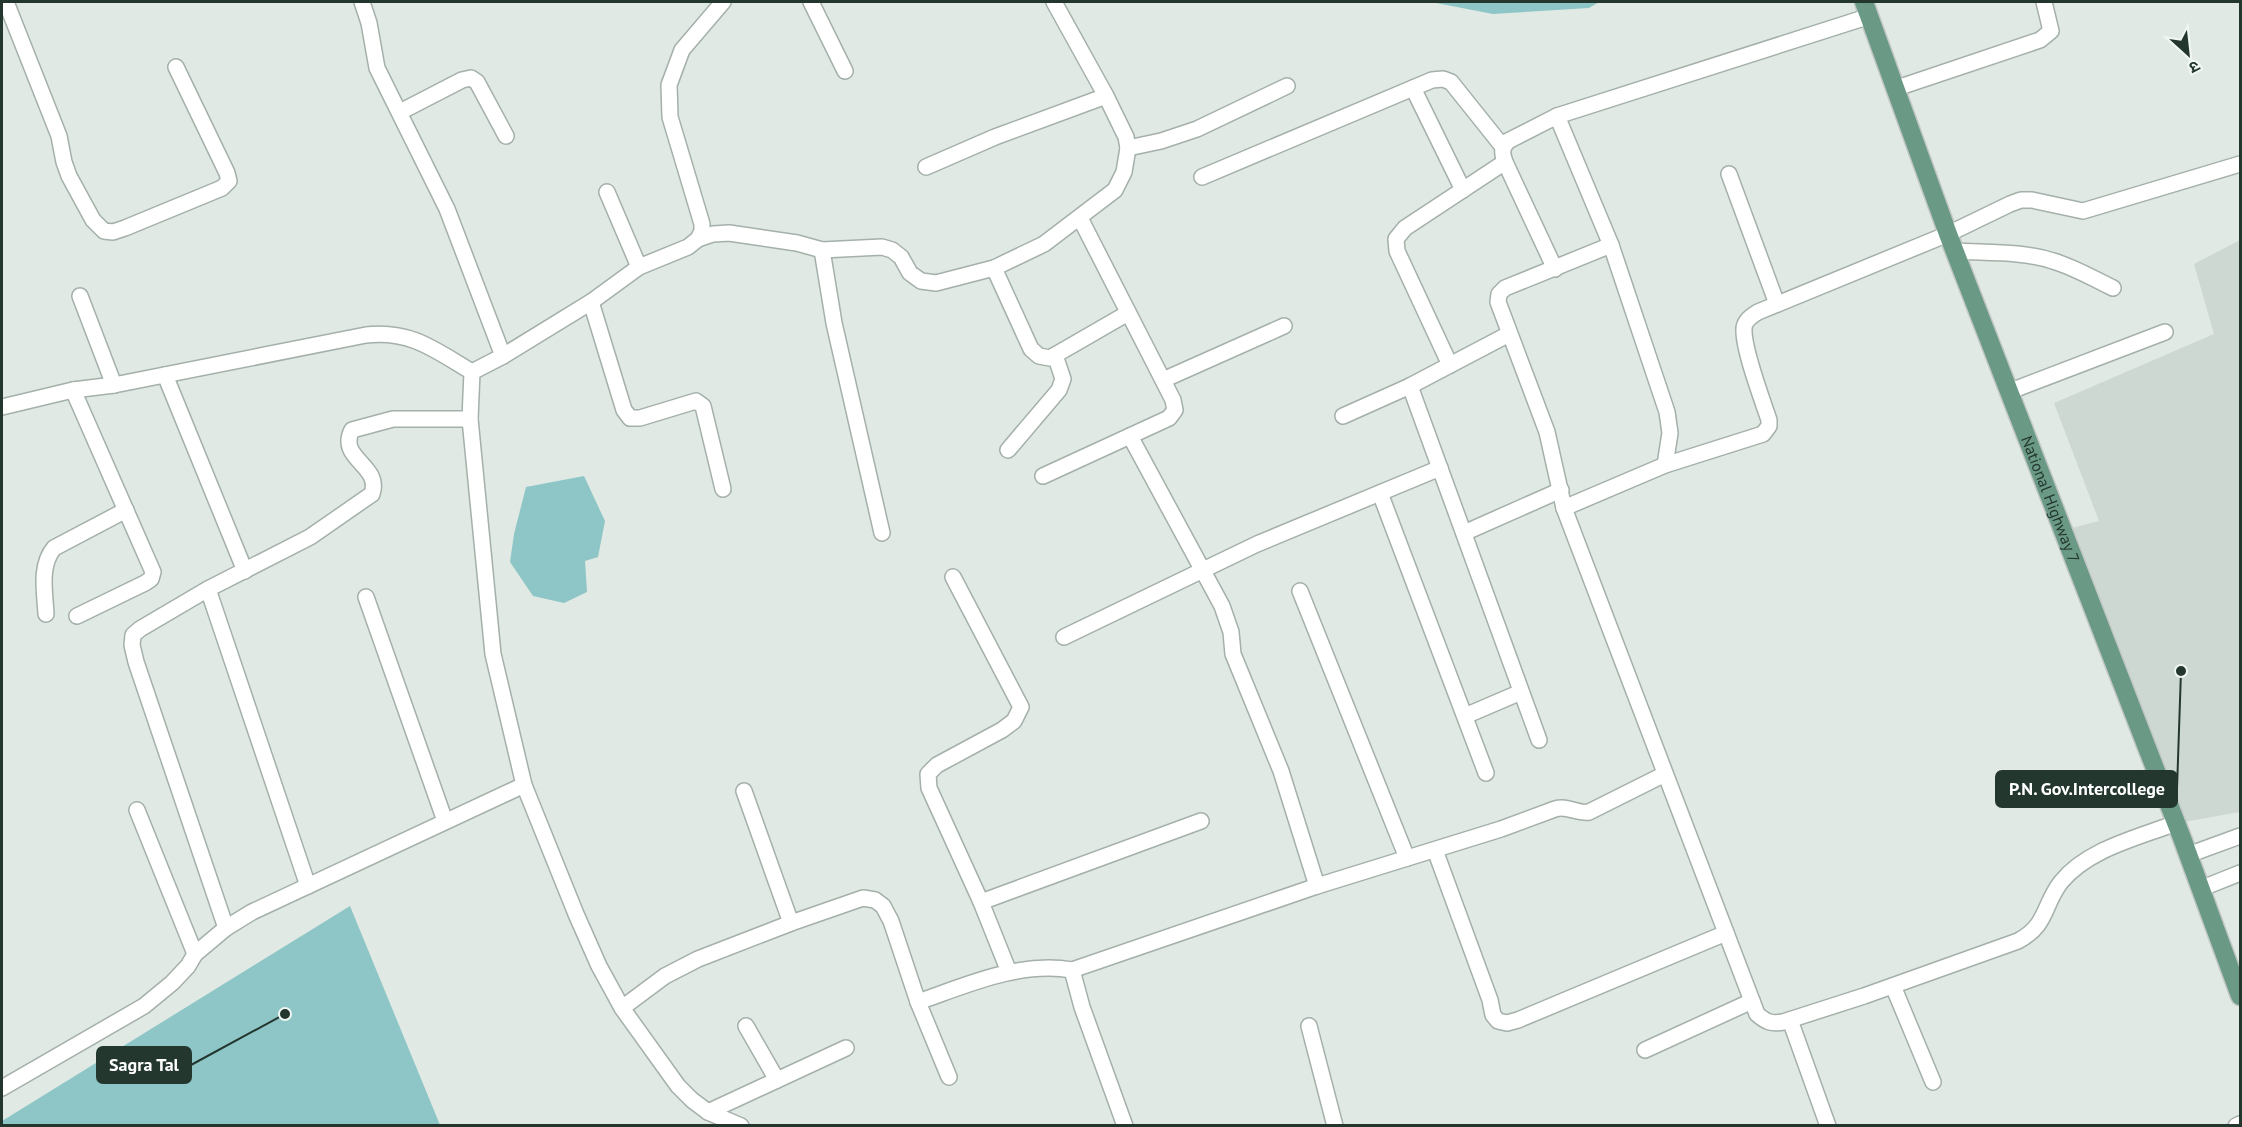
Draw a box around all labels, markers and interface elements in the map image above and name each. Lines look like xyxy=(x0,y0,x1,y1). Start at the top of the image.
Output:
north arrow xyxy=(2158,24,2218,84)
text: उ xyxy=(2186,56,2204,79)
street label: National Highway 7 xyxy=(2017,433,2084,565)
callout: P.N. Gov.Intercollege xyxy=(1996,771,2177,807)
text: P.N. Gov.Intercollege xyxy=(2009,777,2165,800)
callout: Sagra Tal xyxy=(97,1047,191,1083)
text: Sagra Tal xyxy=(109,1053,180,1076)

